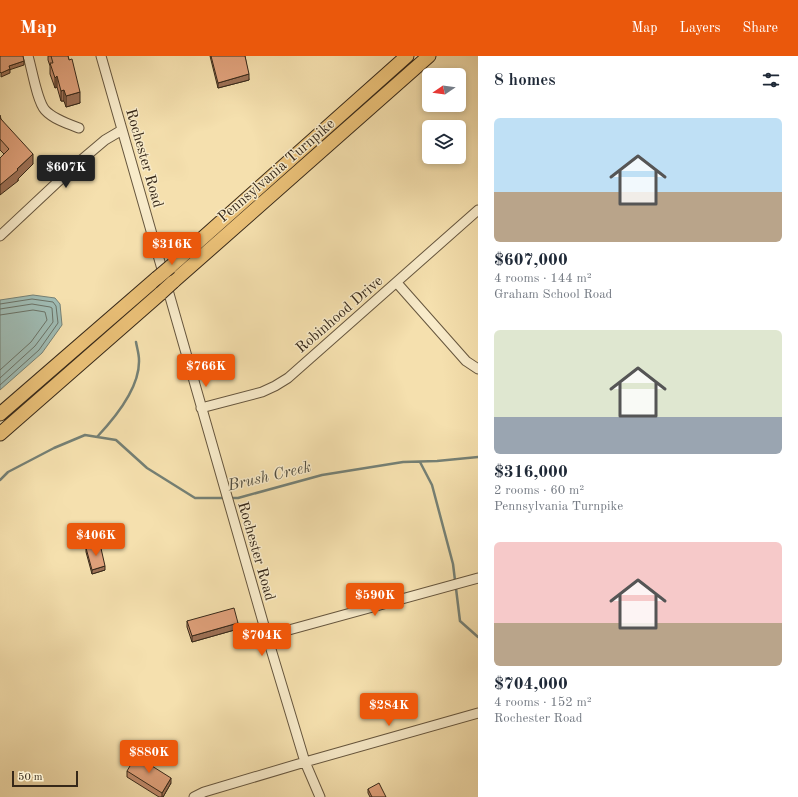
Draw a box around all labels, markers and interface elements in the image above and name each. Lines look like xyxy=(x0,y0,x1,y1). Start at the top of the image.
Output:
text: Map xyxy=(20,19,57,38)
text: Map xyxy=(632,21,658,35)
text: Layers xyxy=(680,21,721,35)
text: Share xyxy=(743,21,778,35)
north arrow xyxy=(422,68,466,112)
map controls xyxy=(422,68,466,164)
icon: filters xyxy=(760,69,782,91)
text: 8 homes xyxy=(494,72,556,89)
street label: Rochester Road xyxy=(122,107,165,210)
street label: Pennsylvania Turnpike xyxy=(216,116,338,226)
button: layers xyxy=(422,120,466,164)
icon: home xyxy=(602,144,674,216)
pin: $607K xyxy=(38,155,94,189)
text: $607K xyxy=(46,161,86,174)
pin: $316K xyxy=(144,232,200,266)
text: $316K xyxy=(152,238,192,251)
text: $607,000 xyxy=(494,252,568,269)
text: 4 rooms · 144 m² xyxy=(494,272,592,285)
street label: Robinhood Drive xyxy=(294,274,386,357)
text: Graham School Road xyxy=(494,288,612,301)
pin: $766K xyxy=(178,354,234,388)
icon: home xyxy=(602,356,674,428)
text: $766K xyxy=(186,360,226,373)
water label: Brush Creek xyxy=(225,460,313,495)
text: $316,000 xyxy=(494,464,568,481)
text: 2 rooms · 60 m² xyxy=(494,484,584,497)
street label: Rochester Road xyxy=(234,500,277,603)
text: Pennsylvania Turnpike xyxy=(494,500,623,513)
pin: $406K xyxy=(68,523,124,557)
text: $406K xyxy=(76,529,116,542)
icon: home xyxy=(602,568,674,640)
pin: $590K xyxy=(347,583,403,617)
text: $590K xyxy=(355,589,395,602)
pin: $704K xyxy=(234,623,290,657)
text: $704K xyxy=(242,629,282,642)
text: $704,000 xyxy=(494,676,568,693)
pin: $284K xyxy=(361,693,417,727)
text: 4 rooms · 152 m² xyxy=(494,696,592,709)
text: $284K xyxy=(369,699,409,712)
text: Rochester Road xyxy=(494,712,583,725)
pin: $880K xyxy=(121,740,177,774)
text: $880K xyxy=(129,746,169,759)
scale bar xyxy=(12,769,78,788)
text: 50 m xyxy=(18,772,43,783)

